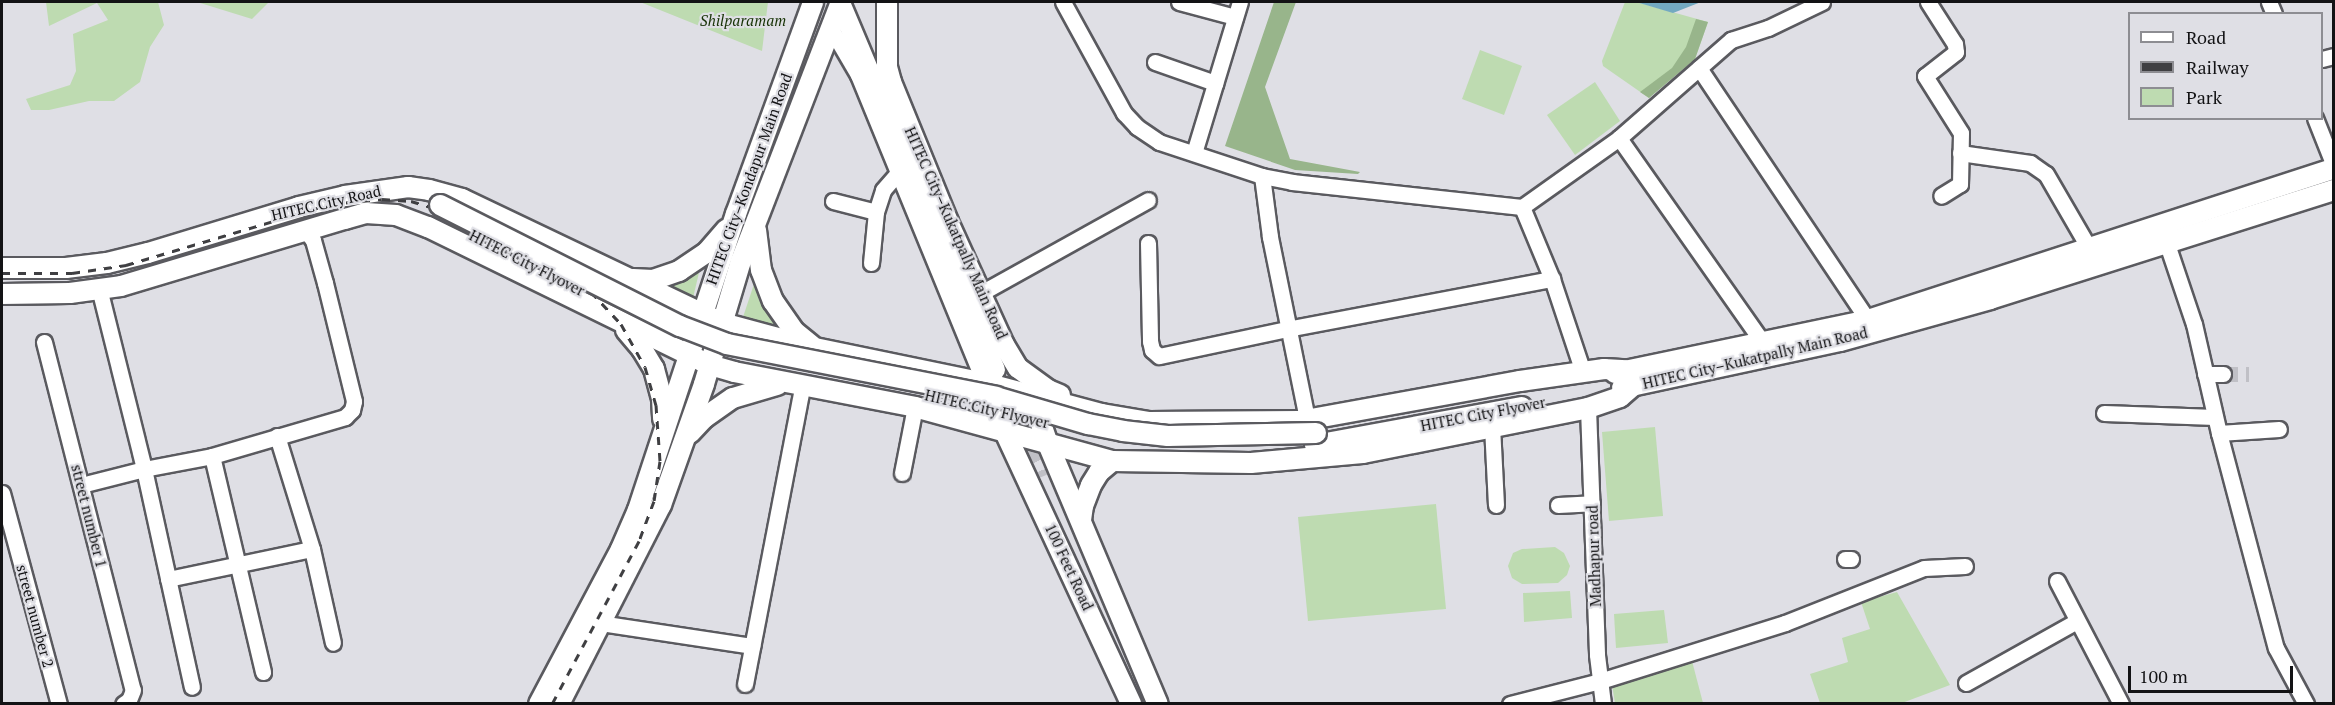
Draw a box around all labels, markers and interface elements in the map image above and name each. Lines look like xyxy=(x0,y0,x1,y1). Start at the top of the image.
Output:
park label: Shilparamam xyxy=(700,12,786,30)
legend xyxy=(2128,12,2323,120)
text: Road xyxy=(2186,25,2226,49)
text: Railway xyxy=(2186,55,2249,79)
street label: HITEC City–Kondapur Main Road xyxy=(702,71,796,287)
text: Park xyxy=(2186,85,2222,109)
street label: HITEC City–Kukatpally Main Road xyxy=(901,124,1011,342)
street label: HITEC City Road xyxy=(269,182,383,224)
street label: HITEC City Flyover xyxy=(466,226,588,300)
street label: HITEC City–Kukatpally Main Road xyxy=(1641,323,1869,393)
street label: HITEC City Flyover xyxy=(923,386,1051,432)
street label: HITEC City Flyover xyxy=(1419,393,1547,435)
street label: street number 1 xyxy=(67,463,111,569)
street label: Madhapur road xyxy=(1583,505,1605,607)
street label: 100 Feet Road xyxy=(1041,521,1097,613)
street label: street number 2 xyxy=(13,563,57,669)
scale bar xyxy=(2131,654,2296,692)
text: 100 m xyxy=(2139,664,2188,688)

